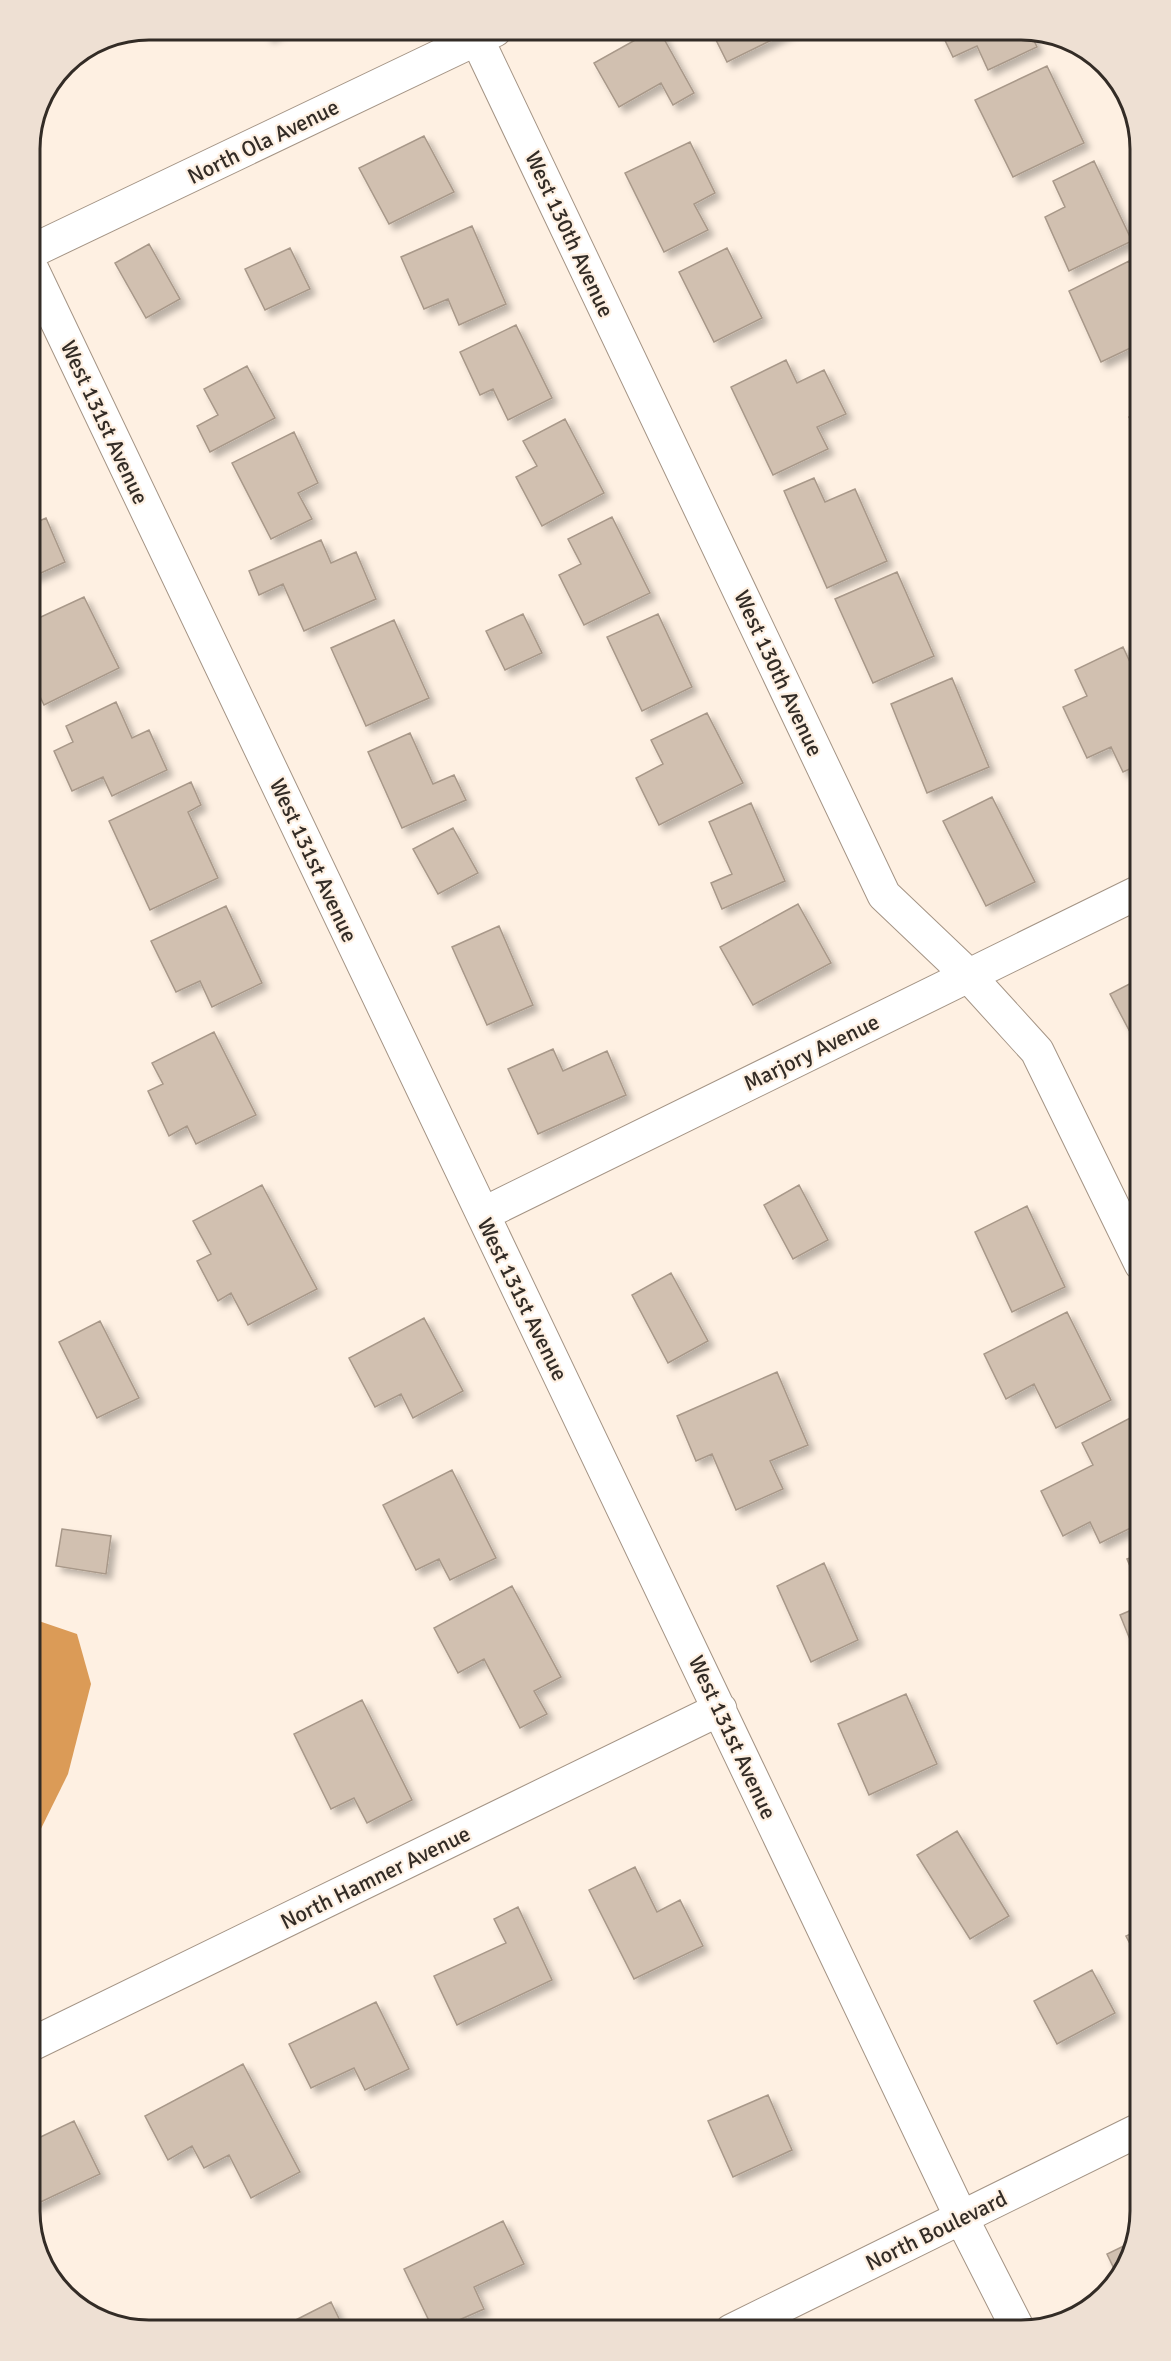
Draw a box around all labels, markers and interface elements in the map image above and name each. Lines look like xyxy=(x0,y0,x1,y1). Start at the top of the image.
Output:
street label: North Ola Avenue xyxy=(183,93,343,190)
street label: West 130th Avenue xyxy=(519,147,620,321)
street label: West 131st Avenue xyxy=(55,336,154,508)
street label: West 130th Avenue xyxy=(728,586,829,760)
street label: West 131st Avenue xyxy=(264,774,363,946)
street label: Marjory Avenue xyxy=(739,1008,883,1097)
street label: West 131st Avenue xyxy=(471,1213,574,1385)
street label: West 131st Avenue xyxy=(683,1651,782,1823)
street label: North Hamner Avenue xyxy=(276,1820,474,1935)
street label: North Boulevard xyxy=(861,2185,1011,2276)

